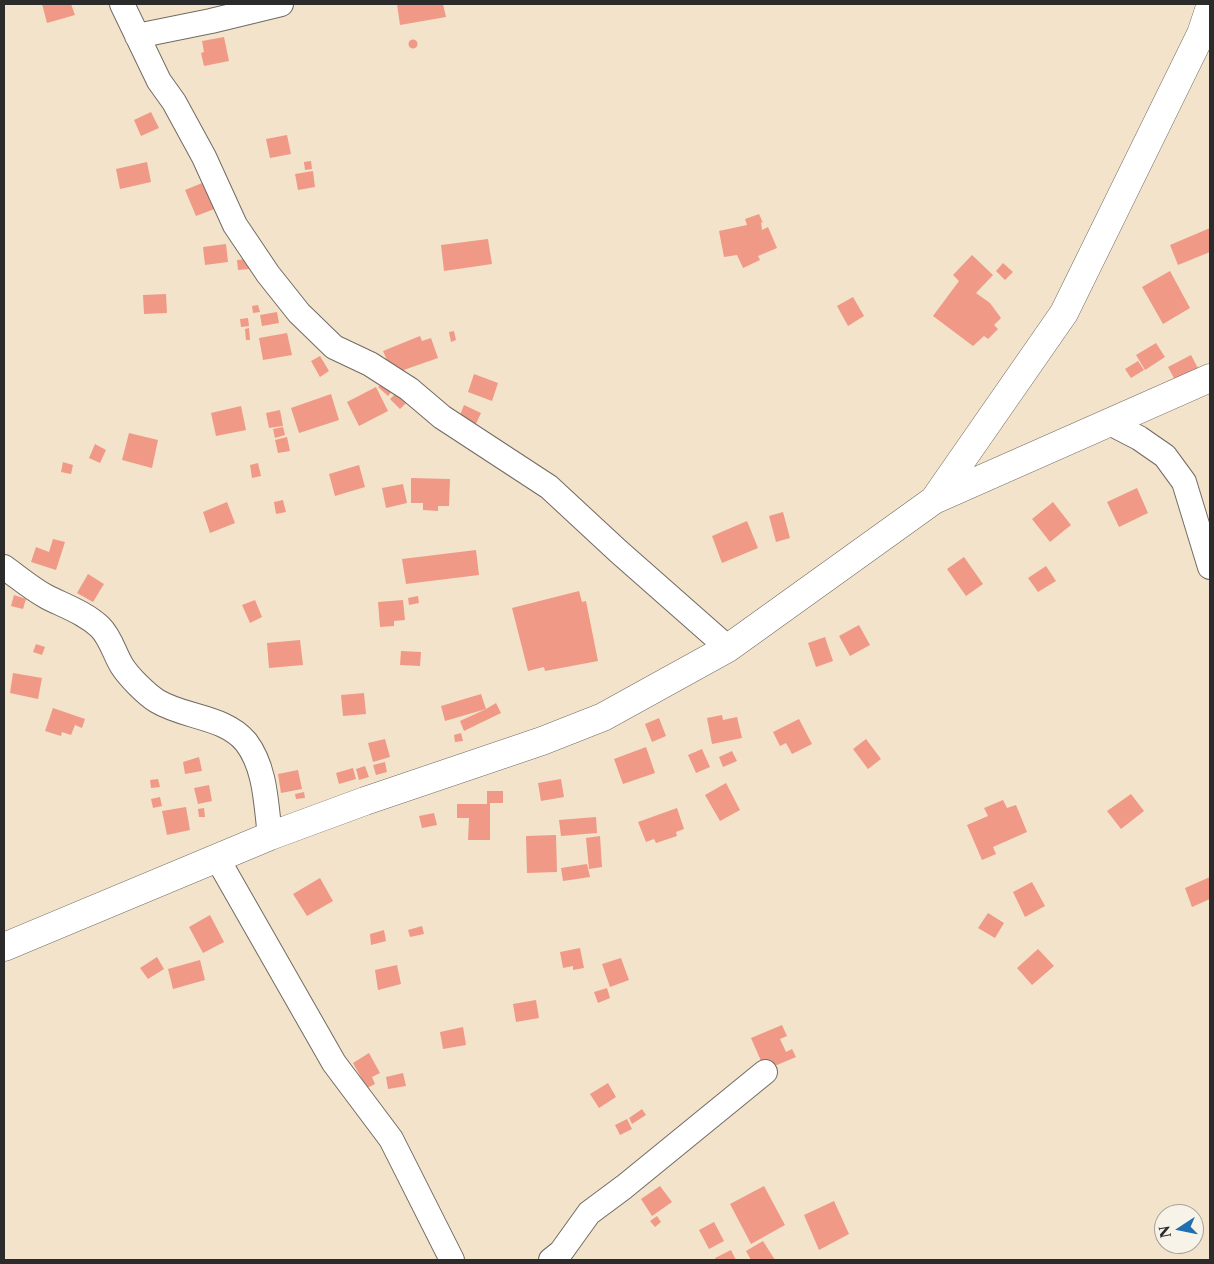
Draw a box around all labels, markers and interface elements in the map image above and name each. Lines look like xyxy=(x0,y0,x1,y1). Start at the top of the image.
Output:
north arrow xyxy=(1154,1204,1204,1254)
text: N xyxy=(1155,1224,1175,1239)

